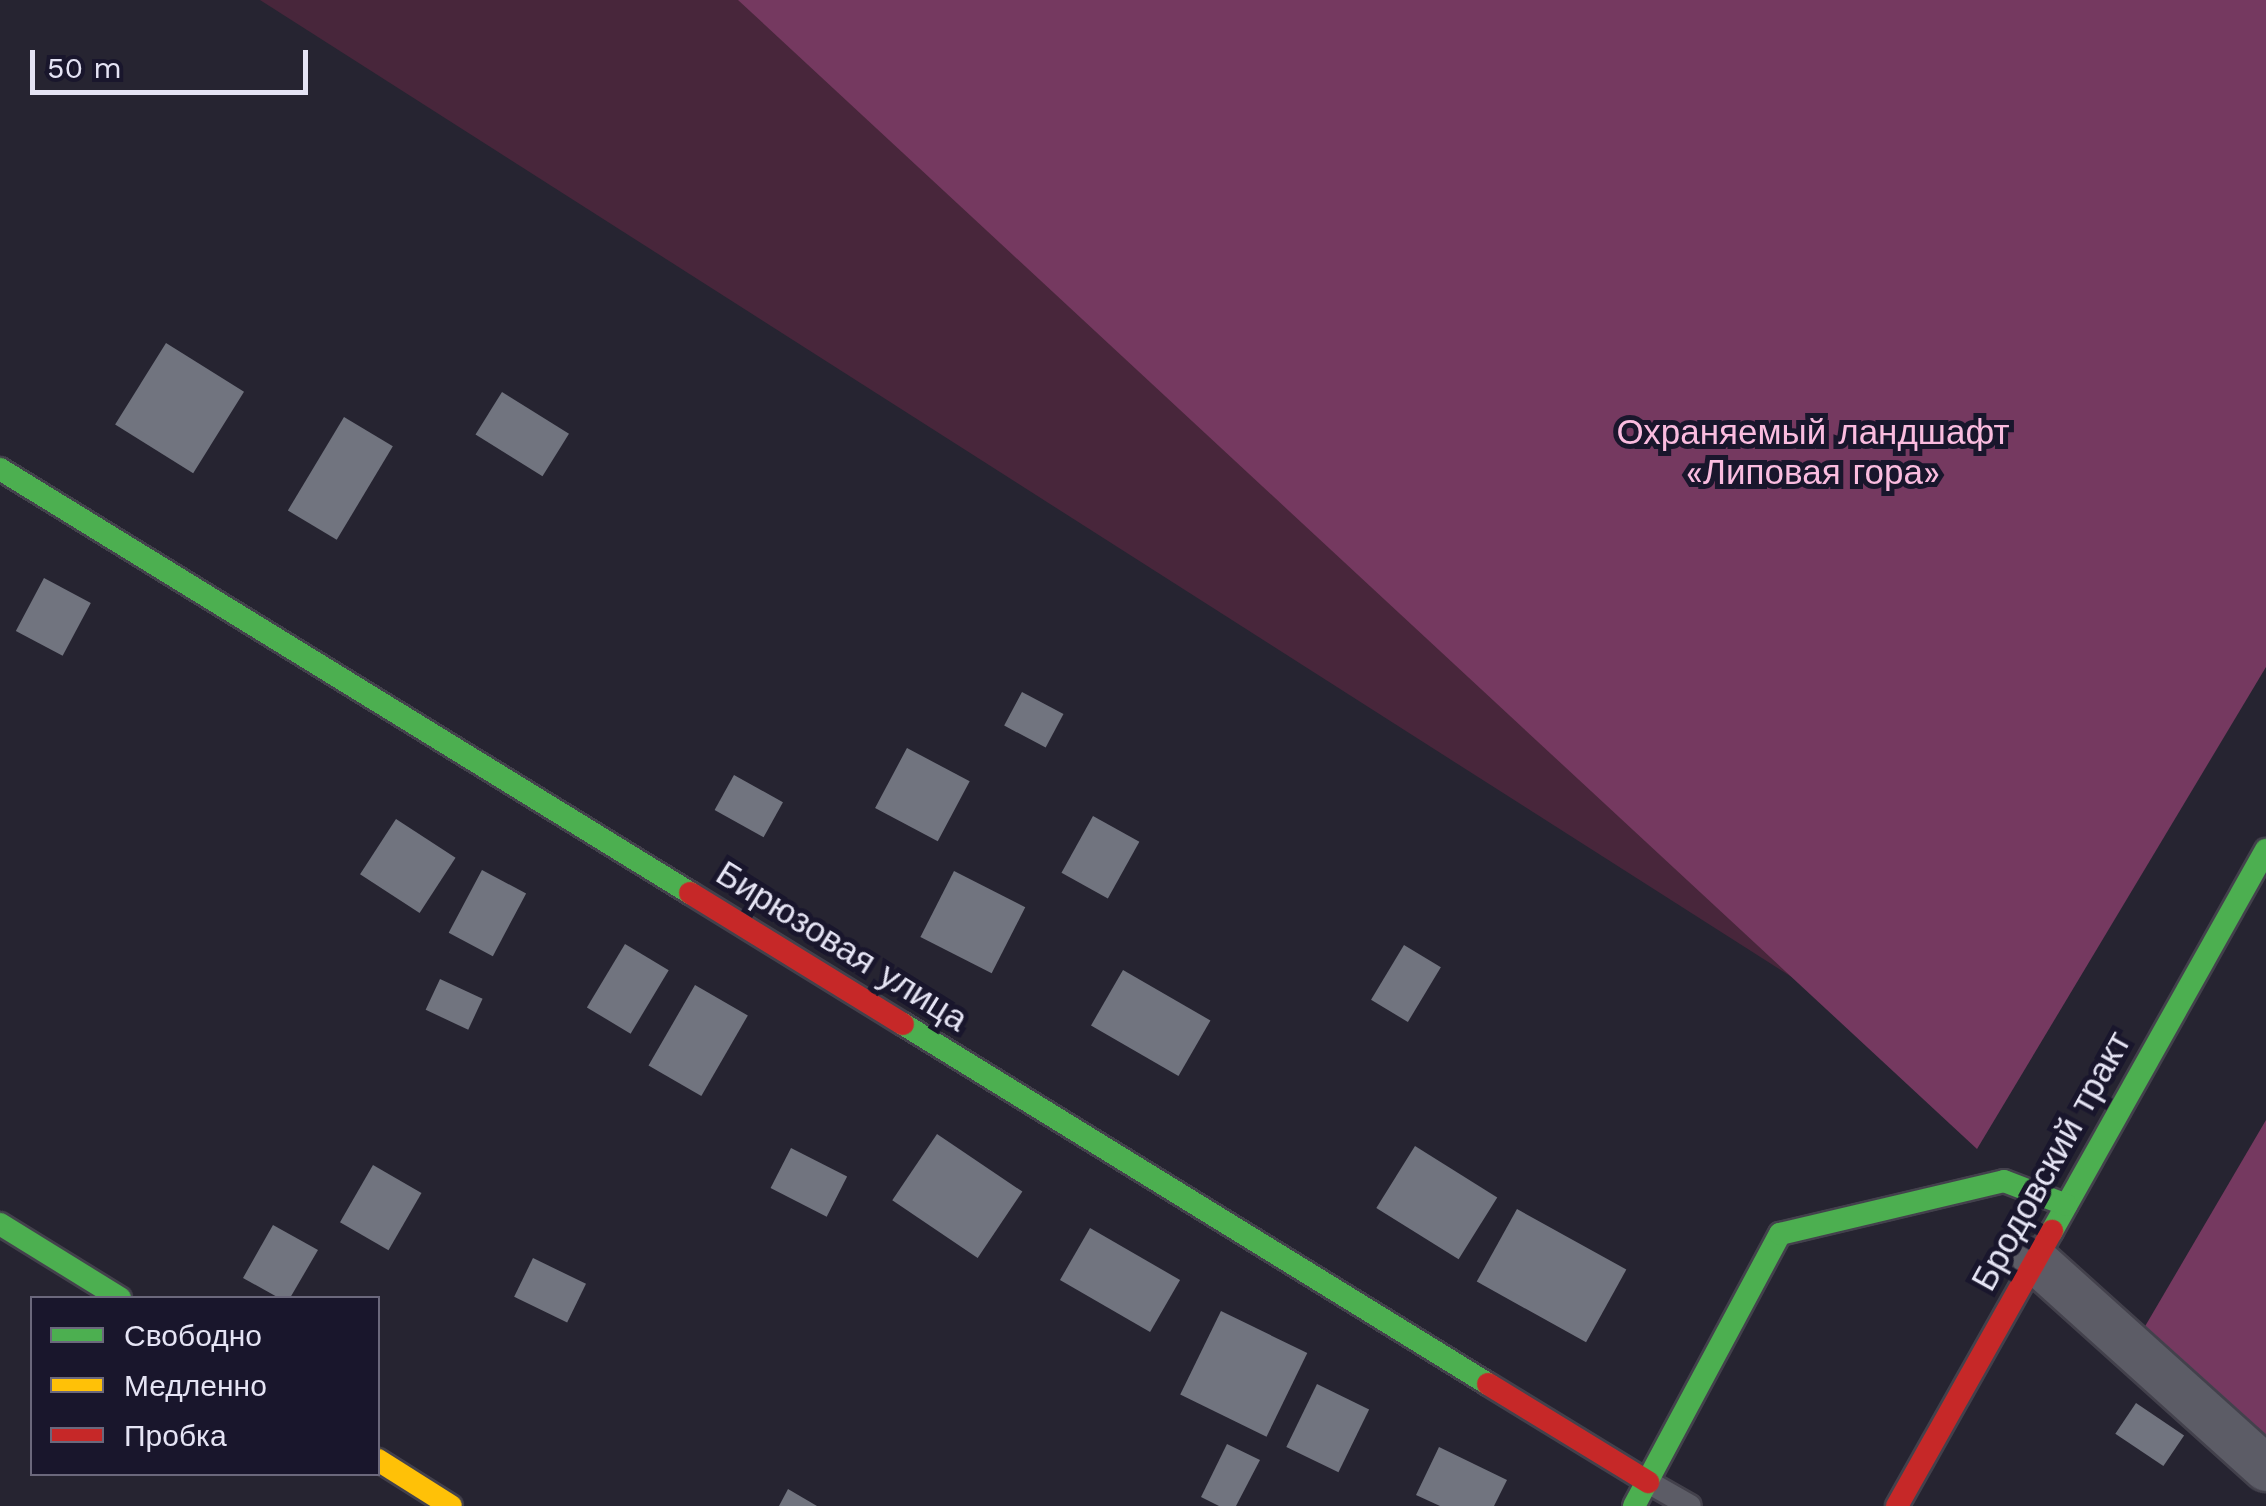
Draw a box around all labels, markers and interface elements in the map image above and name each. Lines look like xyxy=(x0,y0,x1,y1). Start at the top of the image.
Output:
scale bar xyxy=(35,30,312,92)
text: 50 m xyxy=(47,50,122,85)
park label: Охраняемый ландшафт «Липовая гора» xyxy=(1617,411,2009,493)
street label: Бирюзовая улица xyxy=(709,852,975,1040)
street label: Бродовский тракт xyxy=(1962,1024,2140,1298)
legend xyxy=(30,1296,380,1476)
text: Свободно xyxy=(124,1318,262,1353)
text: Медленно xyxy=(124,1368,267,1403)
text: Пробка xyxy=(124,1418,227,1453)

